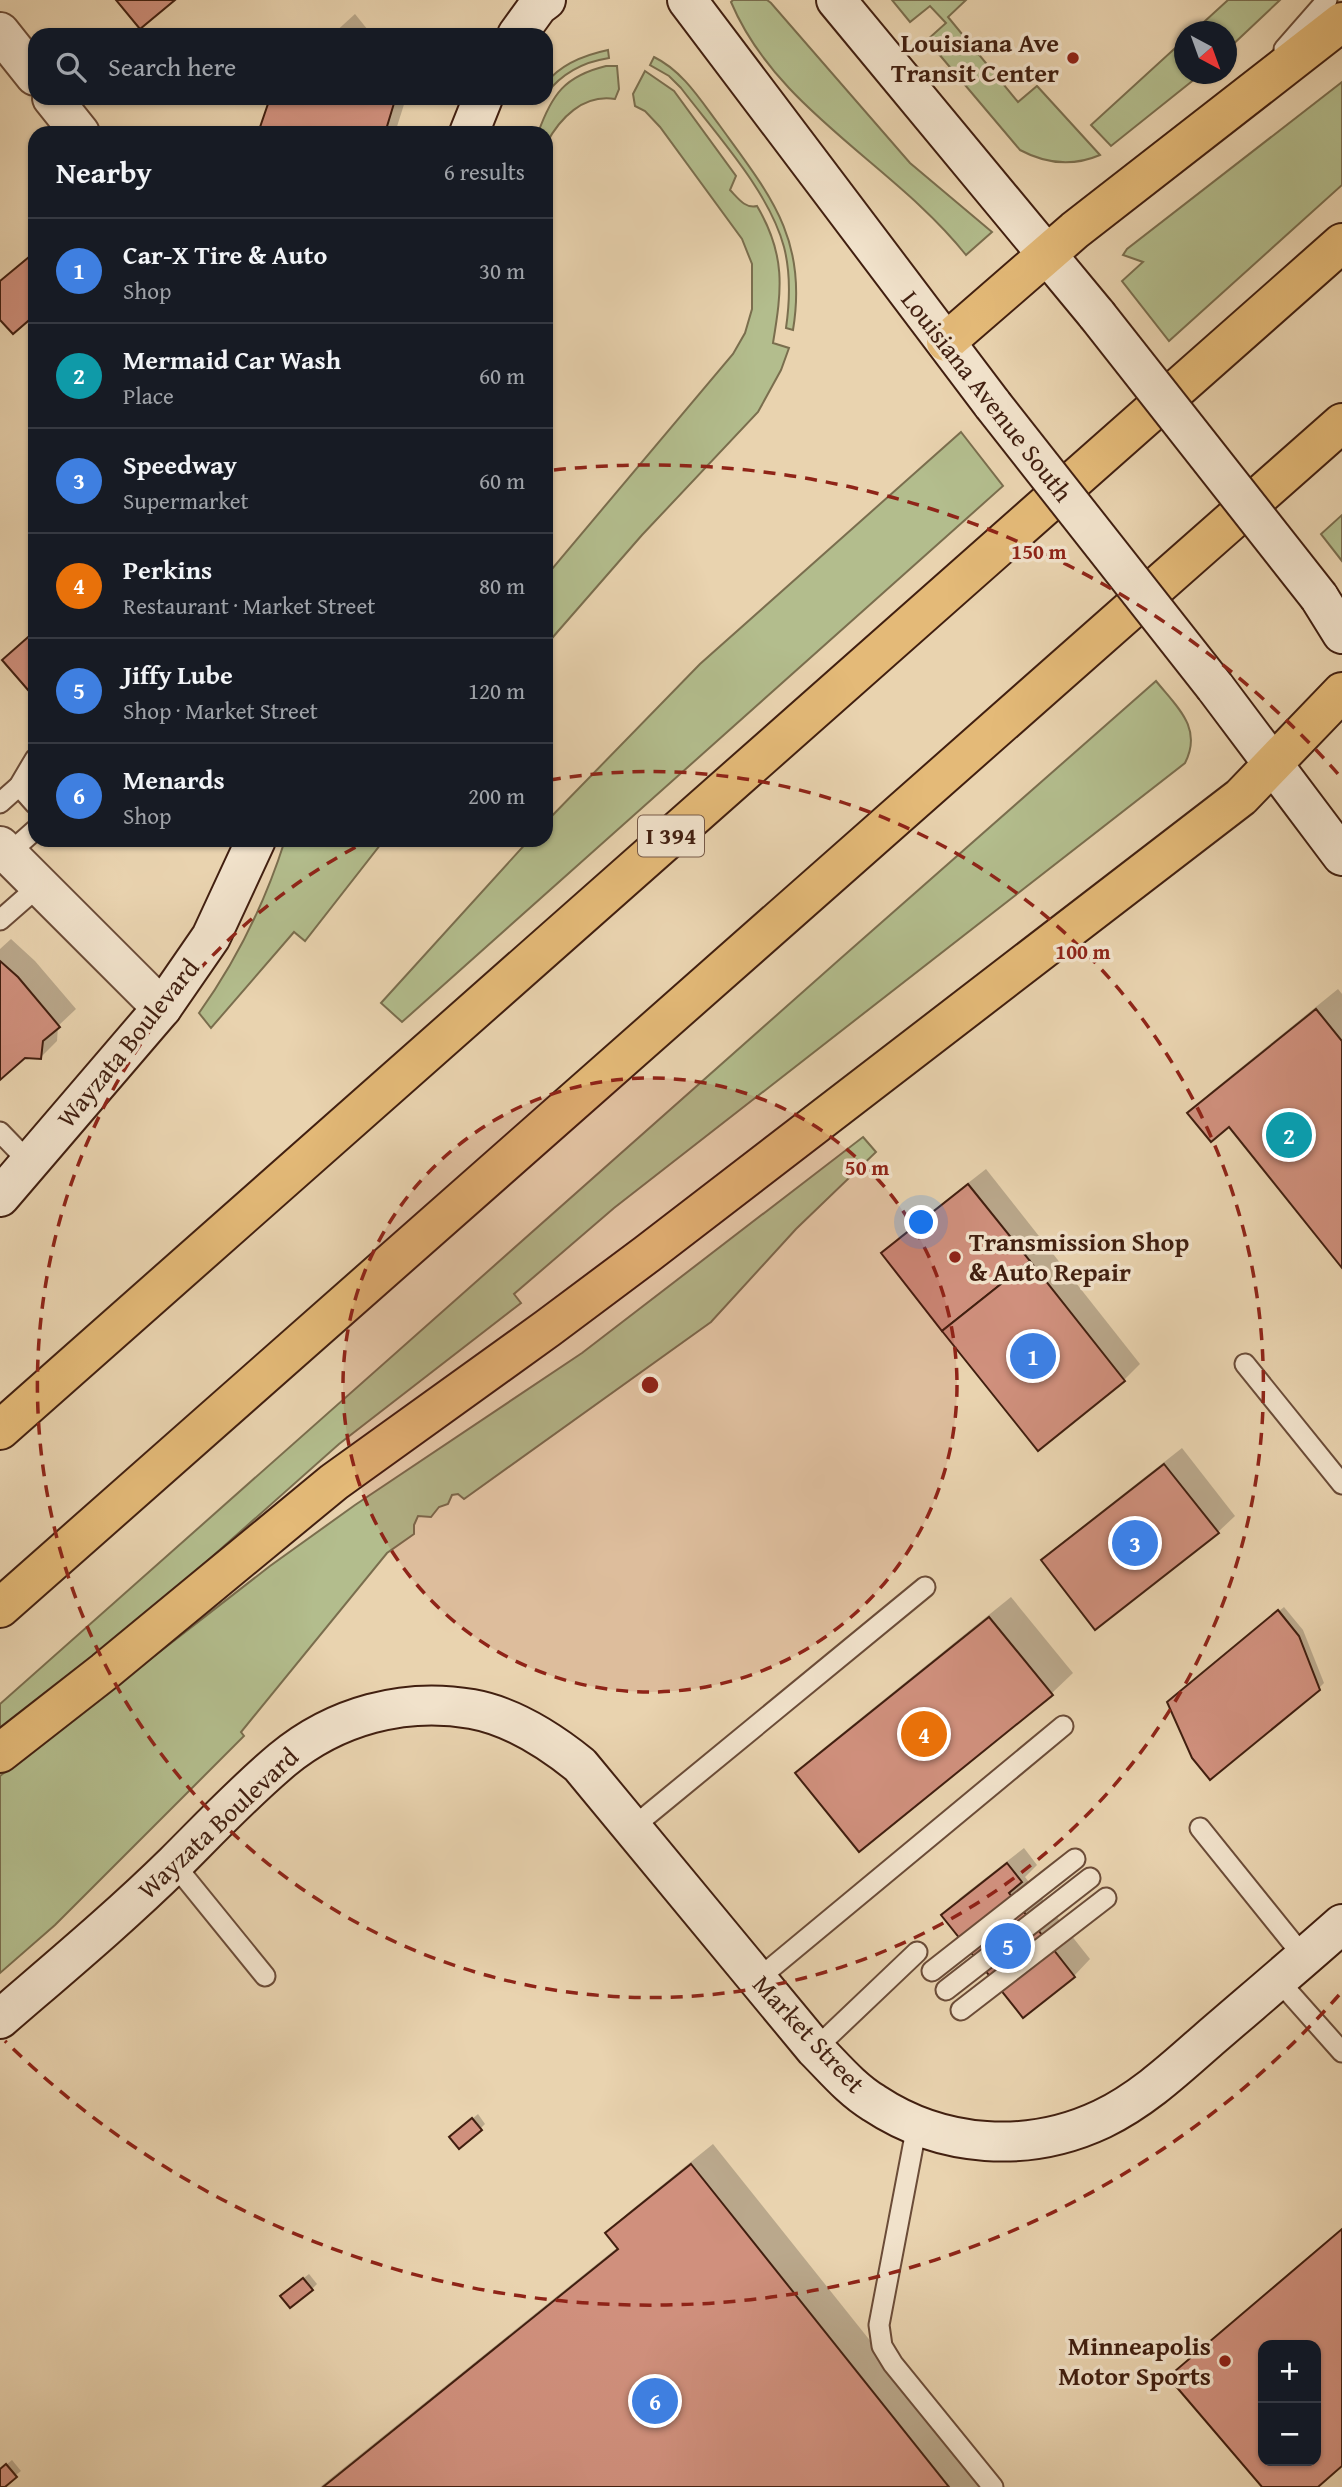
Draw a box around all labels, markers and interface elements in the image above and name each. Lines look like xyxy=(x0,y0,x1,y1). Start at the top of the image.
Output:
north arrow xyxy=(1174,21,1237,84)
place label: Louisiana Ave Transit Center xyxy=(891,23,1059,92)
search box xyxy=(28,28,553,105)
text: Search here xyxy=(108,47,236,86)
icon: search xyxy=(52,48,90,86)
marker: Louisiana Ave Transit Center xyxy=(1065,50,1081,66)
text: Nearby xyxy=(56,150,152,194)
text: 6 results xyxy=(444,155,525,188)
text: Car-X Tire & Auto xyxy=(123,235,327,274)
text: 1 xyxy=(73,254,85,287)
text: 30 m xyxy=(479,254,525,287)
text: Shop xyxy=(123,274,171,307)
street label: Louisiana Avenue South xyxy=(892,282,1083,510)
text: Mermaid Car Wash xyxy=(123,340,341,379)
text: 2 xyxy=(73,359,85,392)
text: 60 m xyxy=(479,359,525,392)
text: Place xyxy=(123,379,174,412)
text: Speedway xyxy=(123,445,237,484)
text: 3 xyxy=(73,464,85,497)
text: 60 m xyxy=(479,464,525,497)
text: Supermarket xyxy=(123,484,249,517)
text: 150 m xyxy=(1011,536,1067,567)
text: Perkins xyxy=(123,550,212,589)
text: 4 xyxy=(73,569,85,602)
text: 80 m xyxy=(479,569,525,602)
text: Restaurant · Market Street xyxy=(123,589,375,622)
text: Jiffy Lube xyxy=(123,655,233,694)
text: 5 xyxy=(73,674,85,707)
text: 120 m xyxy=(468,674,525,707)
text: Shop · Market Street xyxy=(123,694,318,727)
text: Menards xyxy=(123,760,225,799)
text: 6 xyxy=(73,779,85,812)
text: 200 m xyxy=(468,779,525,812)
text: Shop xyxy=(123,799,171,832)
road number: I 394 xyxy=(638,816,704,856)
text: 100 m xyxy=(1055,936,1111,967)
street label: Wayzata Boulevard xyxy=(47,950,208,1136)
pin: 2 xyxy=(1266,1109,1312,1161)
text: 50 m xyxy=(845,1152,889,1183)
your location xyxy=(904,1205,938,1239)
place label: Transmission Shop & Auto Repair xyxy=(969,1222,1189,1291)
marker: Transmission Shop & Auto Repair xyxy=(947,1249,963,1265)
pin: 1 xyxy=(1010,1330,1056,1382)
centre of rings xyxy=(638,1373,662,1397)
pin: 3 xyxy=(1112,1517,1158,1569)
pin: 4 xyxy=(901,1708,947,1760)
street label: Wayzata Boulevard xyxy=(128,1737,307,1908)
pin: 5 xyxy=(985,1920,1031,1972)
street label: Market Street xyxy=(744,1966,875,2102)
place label: Minneapolis Motor Sports xyxy=(1058,2326,1211,2395)
map controls xyxy=(1258,2340,1321,2466)
button: + xyxy=(1258,2340,1321,2403)
marker: Minneapolis Motor Sports xyxy=(1217,2353,1233,2369)
pin: 6 xyxy=(632,2375,678,2427)
button: − xyxy=(1258,2403,1321,2466)

